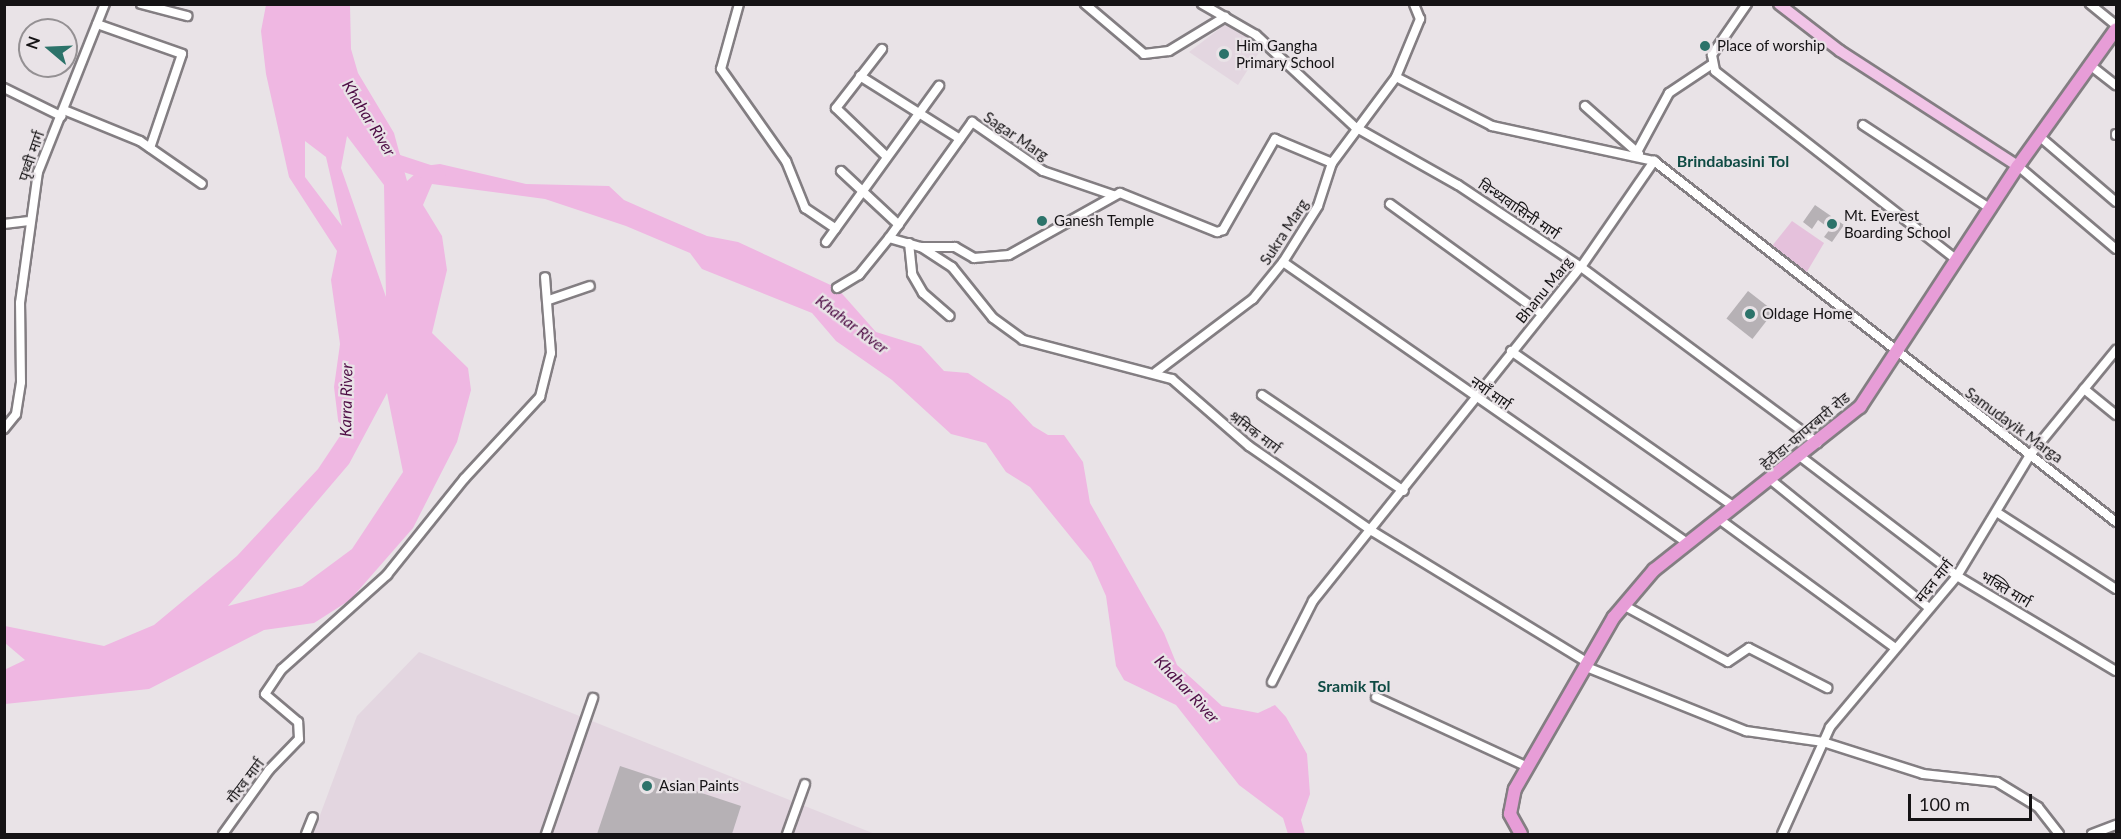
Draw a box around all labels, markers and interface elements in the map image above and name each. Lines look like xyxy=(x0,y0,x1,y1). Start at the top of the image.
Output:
north arrow xyxy=(18,18,78,78)
text: N xyxy=(21,34,43,52)
place label: Him Gangha Primary School xyxy=(1236,36,1335,71)
place label: Place of worship xyxy=(1717,37,1826,55)
marker: Place of worship xyxy=(1698,39,1712,53)
marker: Him Gangha Primary School xyxy=(1217,47,1231,61)
water label: Khahar River xyxy=(338,76,400,160)
street label: Sagar Marg xyxy=(980,108,1052,164)
street label: पृथ्वी मार्ग xyxy=(14,129,48,183)
district label: Brindabasini Tol xyxy=(1677,151,1789,171)
street label: विन्ध्यवासिनी मार्ग xyxy=(1475,175,1563,243)
street label: Sukra Marg xyxy=(1256,196,1312,268)
place label: Mt. Everest Boarding School xyxy=(1844,206,1951,241)
place label: Ganesh Temple xyxy=(1054,212,1155,230)
marker: Ganesh Temple xyxy=(1035,214,1049,228)
marker: Mt. Everest Boarding School xyxy=(1825,217,1839,231)
street label: Bhanu Marg xyxy=(1512,253,1576,327)
water label: Khahar River xyxy=(812,290,892,358)
place label: Oldage Home xyxy=(1762,305,1853,323)
marker: Oldage Home xyxy=(1743,307,1757,321)
water label: Karra River xyxy=(336,363,356,437)
street label: नयाँ मार्ग xyxy=(1467,372,1515,414)
street label: Samudayik Marga xyxy=(1962,384,2066,466)
street label: हेटौडा-फापरबारी रोड xyxy=(1757,388,1853,474)
street label: श्रमिक मार्ग xyxy=(1226,407,1284,457)
street label: मदन मार्ग xyxy=(1911,556,1957,606)
street label: भक्ति मार्ग xyxy=(1977,567,2035,611)
water label: Khahar River xyxy=(1151,651,1223,727)
district label: Sramik Tol xyxy=(1317,676,1391,696)
street label: गौरव मार्ग xyxy=(222,755,268,807)
place label: Asian Paints xyxy=(659,777,739,795)
marker: Asian Paints xyxy=(640,779,654,793)
scale bar xyxy=(1911,782,2036,820)
text: 100 m xyxy=(1919,793,1970,815)

